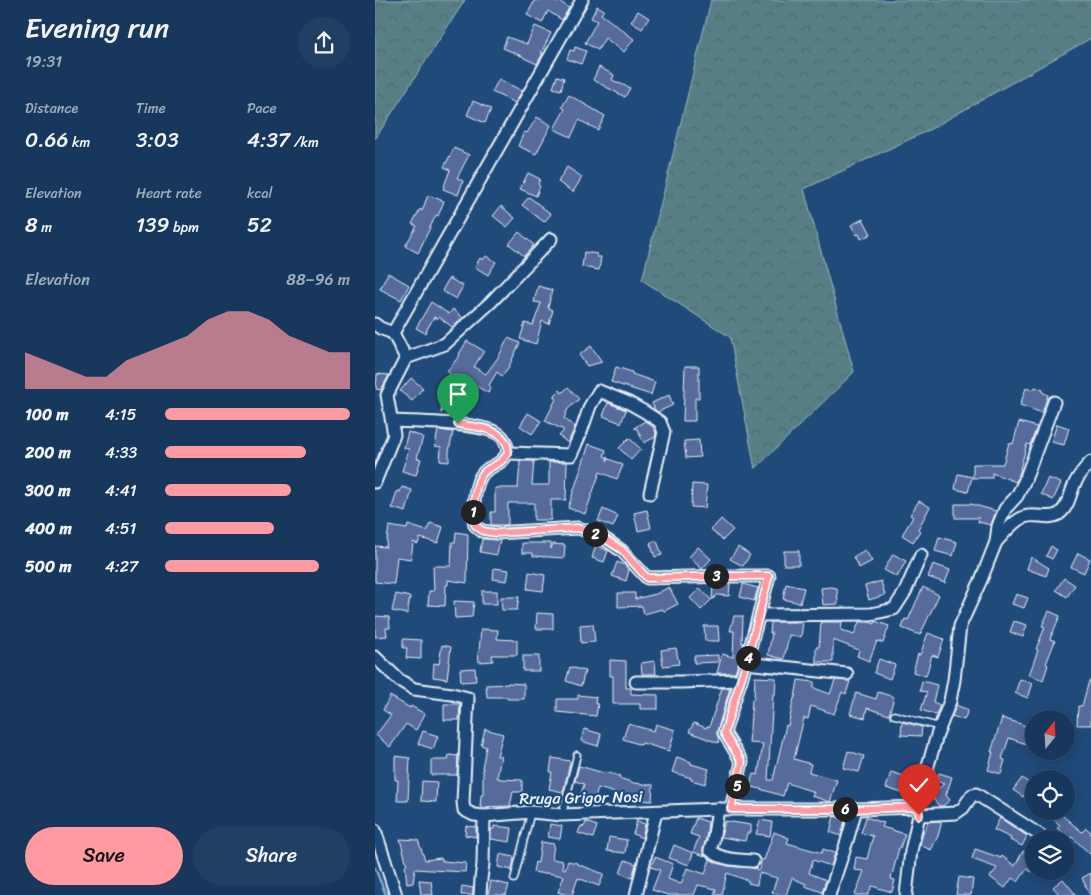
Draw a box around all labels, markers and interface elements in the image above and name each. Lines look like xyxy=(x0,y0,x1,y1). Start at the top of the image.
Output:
text: Evening run xyxy=(25,3,169,52)
button: share xyxy=(298,17,350,69)
text: 19:31 xyxy=(25,47,62,76)
text: Distance xyxy=(25,96,78,121)
text: Time xyxy=(136,96,166,121)
text: Pace xyxy=(247,96,277,121)
text: 0.66 xyxy=(25,121,68,159)
text: 3:03 xyxy=(136,121,179,159)
text: 4:37 xyxy=(247,121,290,159)
text: km xyxy=(68,130,90,155)
text: /km xyxy=(290,130,319,155)
text: Elevation xyxy=(25,181,82,206)
text: Heart rate xyxy=(136,181,202,206)
text: kcal xyxy=(247,181,272,206)
text: 8 xyxy=(25,206,38,244)
text: 139 xyxy=(136,206,169,244)
text: 52 xyxy=(247,206,272,244)
text: m xyxy=(38,215,52,240)
text: bpm xyxy=(169,215,199,240)
text: Elevation xyxy=(25,265,90,294)
text: 88–96 m xyxy=(286,265,350,294)
pin xyxy=(437,373,479,424)
icon: arrive xyxy=(444,380,472,408)
text: 100 m xyxy=(25,400,69,429)
text: 4:15 xyxy=(105,400,136,429)
text: 200 m xyxy=(25,438,71,467)
text: 4:33 xyxy=(105,438,137,467)
text: 300 m xyxy=(25,476,70,505)
text: 4:41 xyxy=(105,476,137,505)
pin: 1 xyxy=(461,500,485,524)
text: 1 xyxy=(470,500,477,525)
text: 400 m xyxy=(25,514,72,543)
text: 4:51 xyxy=(105,514,136,543)
pin: 2 xyxy=(583,522,607,546)
text: 2 xyxy=(591,522,600,547)
text: 500 m xyxy=(25,552,71,581)
text: 4:27 xyxy=(105,552,138,581)
pin: 3 xyxy=(703,564,729,588)
text: 3 xyxy=(713,564,720,589)
pin: 4 xyxy=(735,646,761,670)
text: 4 xyxy=(744,646,753,671)
north arrow xyxy=(1025,710,1075,760)
map controls xyxy=(1025,710,1075,880)
pin xyxy=(898,764,940,815)
button: locate xyxy=(1025,770,1075,820)
icon: check xyxy=(905,771,933,799)
pin: 5 xyxy=(725,774,749,798)
text: 5 xyxy=(733,774,742,799)
street label: Rruga Grigor Nosi xyxy=(519,782,643,813)
pin: 6 xyxy=(833,796,857,822)
text: 6 xyxy=(842,797,849,822)
button: Save xyxy=(25,827,183,885)
button: Share xyxy=(193,827,350,885)
button: layers xyxy=(1025,830,1075,880)

